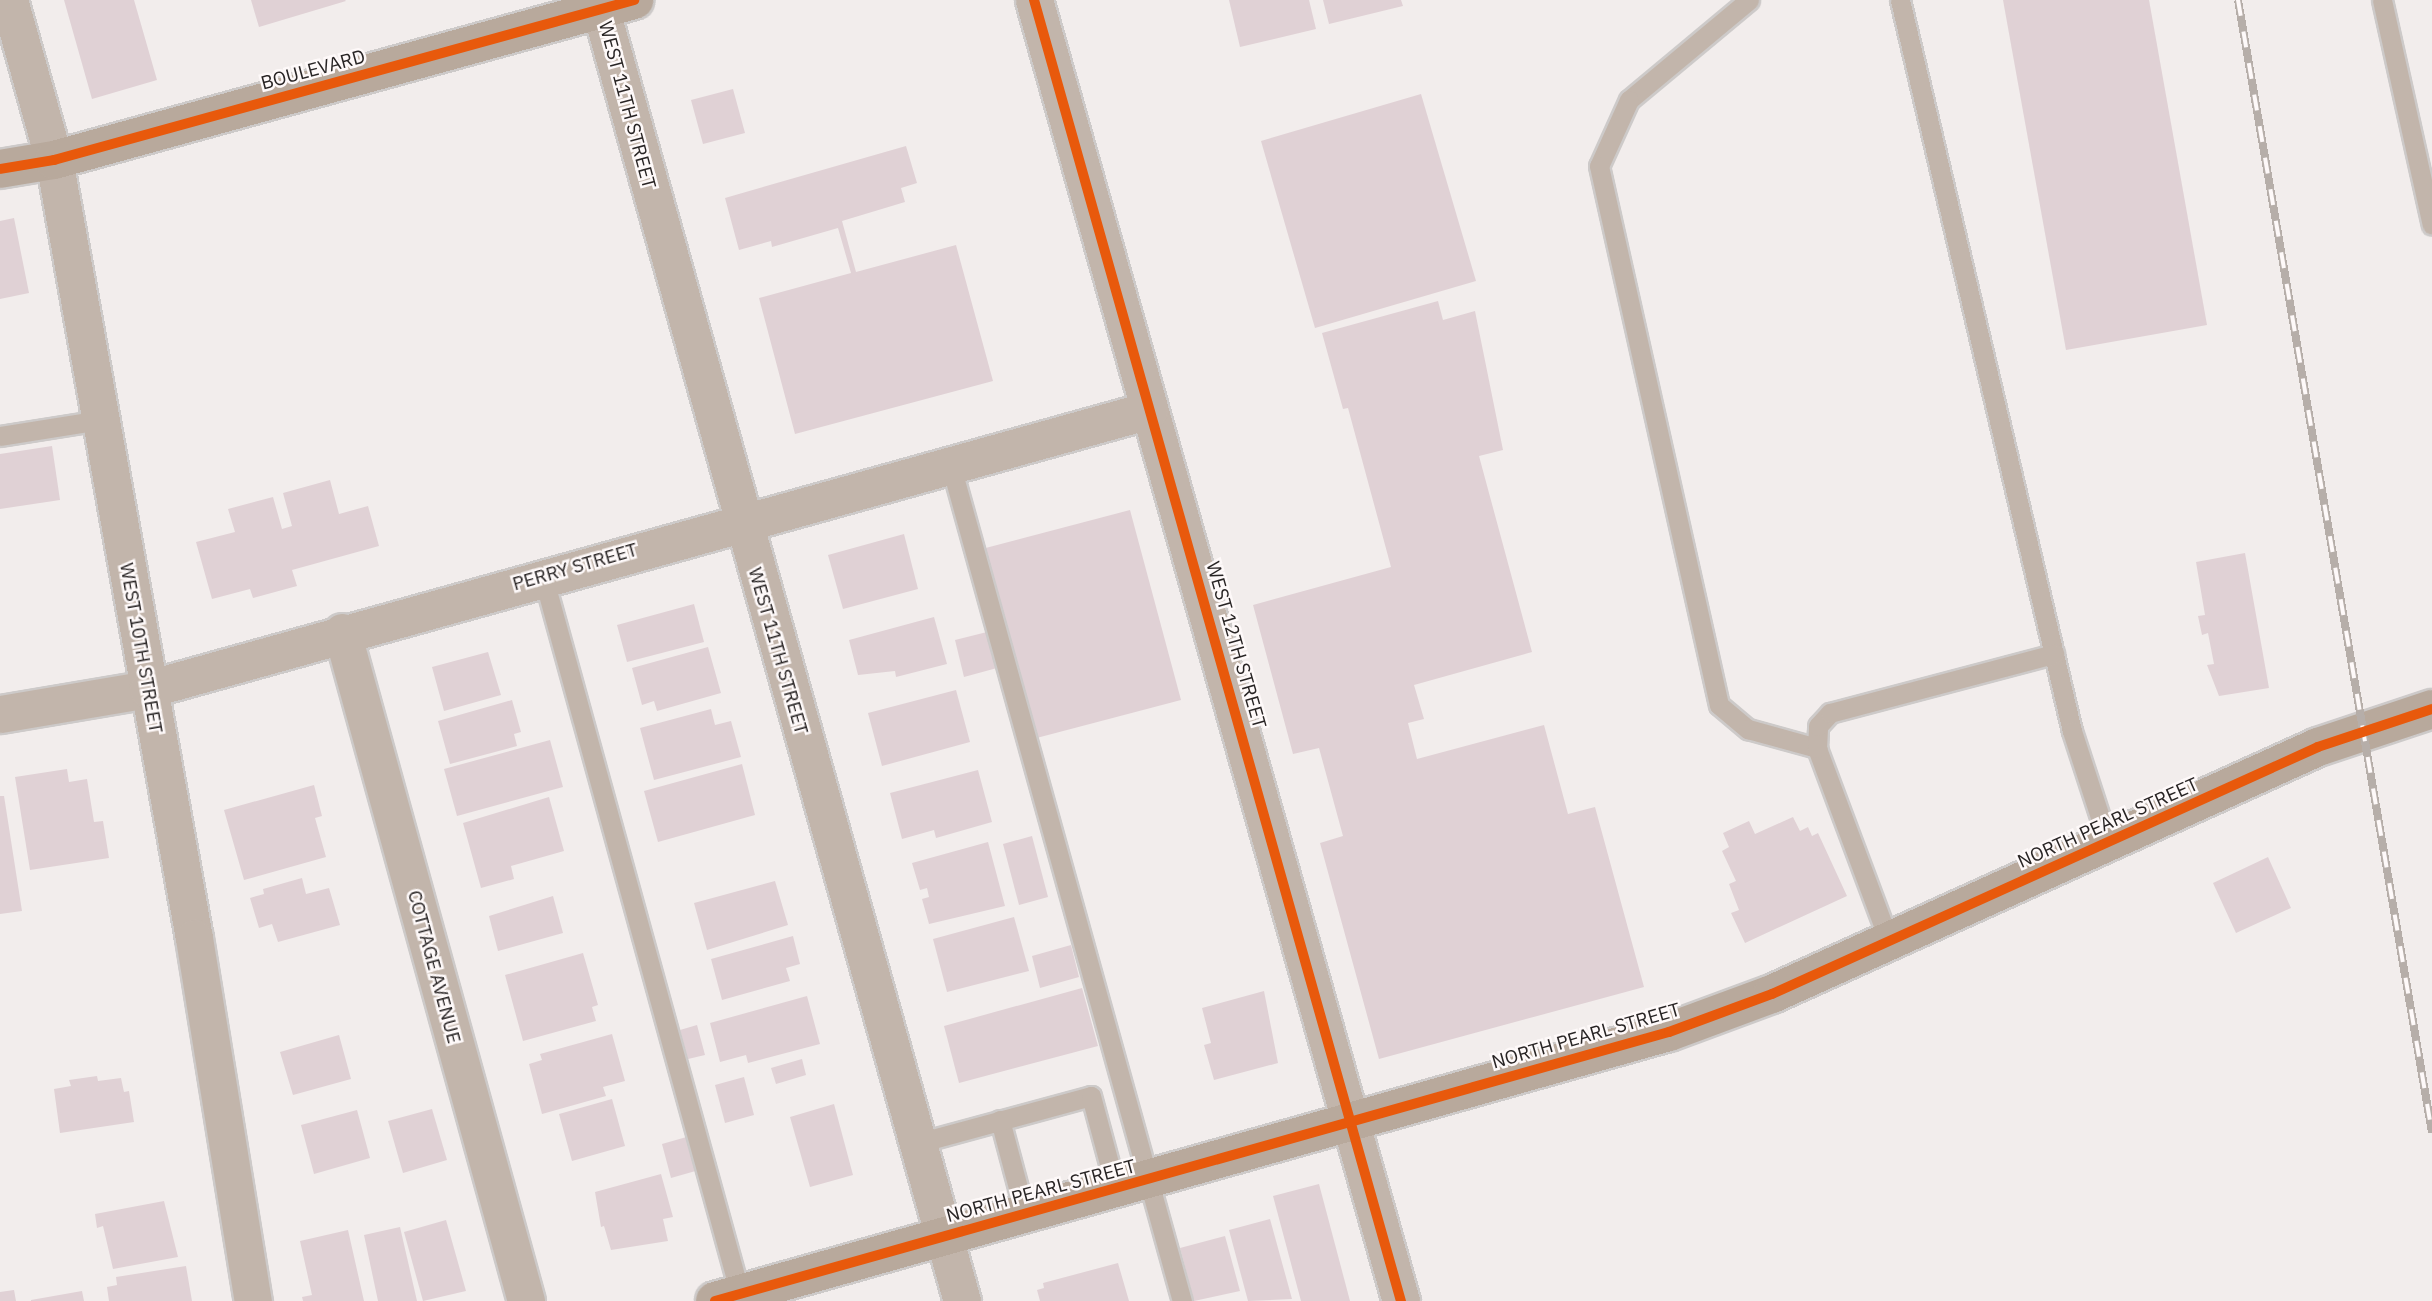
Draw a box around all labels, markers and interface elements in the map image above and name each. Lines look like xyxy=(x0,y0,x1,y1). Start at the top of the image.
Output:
street label: WEST 11TH STREET xyxy=(594,19,660,191)
street label: BOULEVARD xyxy=(258,45,368,95)
street label: PERRY STREET xyxy=(510,538,640,596)
street label: WEST 12TH STREET xyxy=(1201,559,1271,731)
street label: WEST 10TH STREET xyxy=(115,561,167,735)
street label: WEST 11TH STREET xyxy=(743,565,813,737)
street label: NORTH PEARL STREET xyxy=(2014,773,2202,873)
street label: COTTAGE AVENUE xyxy=(403,888,465,1046)
street label: NORTH PEARL STREET xyxy=(1489,998,1683,1074)
street label: NORTH PEARL STREET xyxy=(944,1155,1138,1227)

